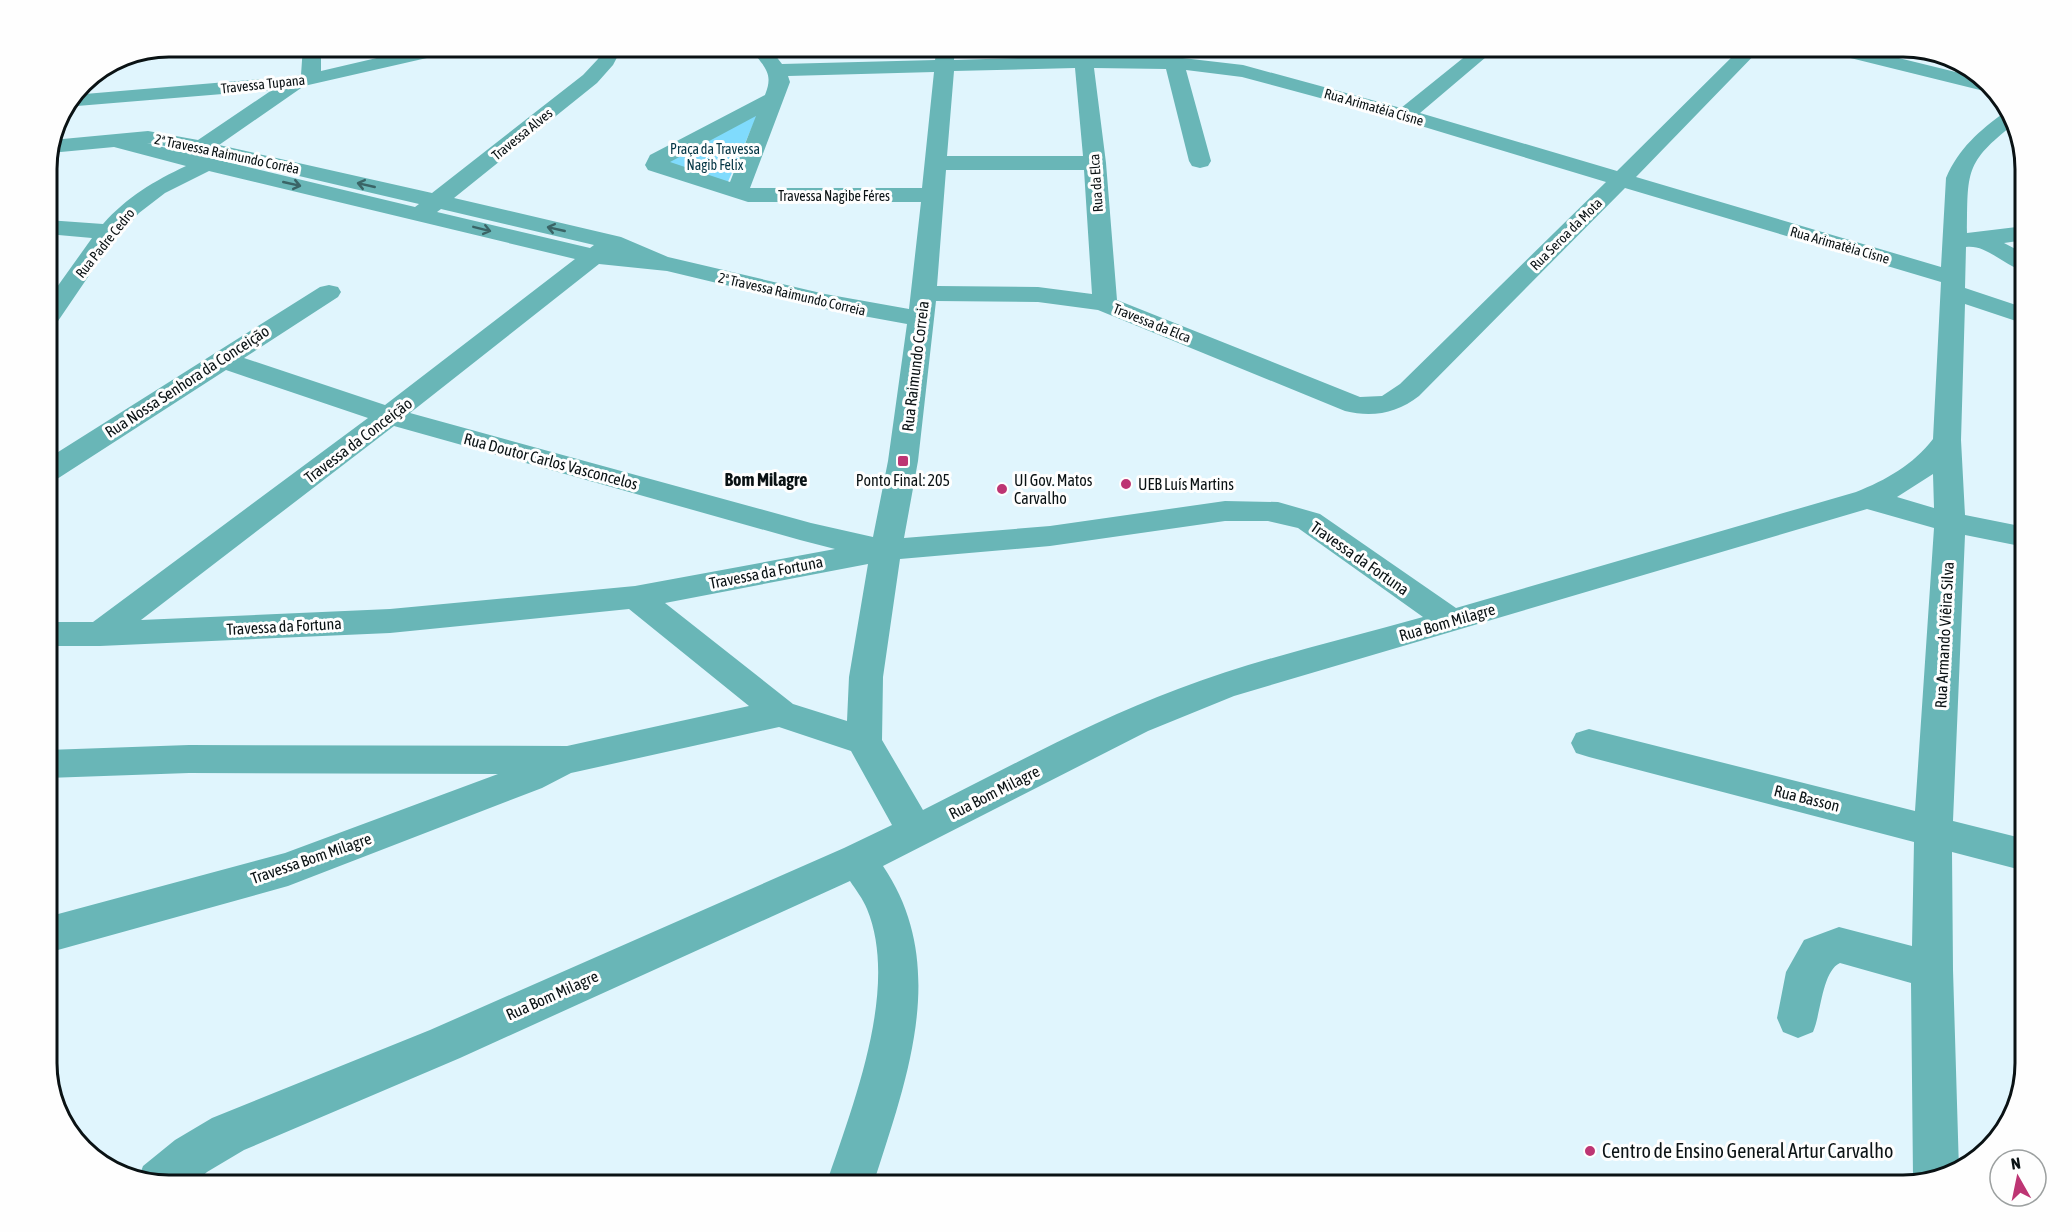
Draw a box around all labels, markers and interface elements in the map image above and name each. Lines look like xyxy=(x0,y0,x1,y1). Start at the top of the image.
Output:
street label: Travessa Tupana xyxy=(220,72,306,96)
street label: Rua Arimatéia Cisne xyxy=(1323,85,1425,129)
street label: Travessa Alves xyxy=(488,105,556,163)
street label: 2ª Travessa Raimundo Corrêa xyxy=(153,131,301,177)
park label: Praça da Travessa Nagib Felix xyxy=(670,141,760,173)
street label: Rua da Elca xyxy=(1086,153,1106,213)
one-way arrow xyxy=(282,178,301,190)
one-way arrow xyxy=(356,179,375,191)
street label: Travessa Nagibe Féres xyxy=(778,188,890,204)
street label: Rua Seroa da Mota xyxy=(1527,195,1605,273)
street label: Rua Padre Cedro xyxy=(72,205,138,281)
one-way arrow xyxy=(472,223,491,235)
one-way arrow xyxy=(546,223,566,234)
street label: Rua Arimatéia Cisne xyxy=(1789,223,1891,267)
street label: 2ª Travessa Raimundo Correia xyxy=(717,269,867,319)
street label: Rua Raimundo Correia xyxy=(898,300,932,432)
street label: Travessa da Elca xyxy=(1111,300,1193,346)
street label: Rua Nossa Senhora da Conceição xyxy=(102,321,273,442)
street label: Travessa da Conceição xyxy=(301,394,416,487)
street label: Rua Doutor Carlos Vasconcelos xyxy=(462,429,640,493)
marker: Ponto Final: 205 xyxy=(896,454,910,468)
district label: Bom Milagre xyxy=(725,469,807,490)
place label: Ponto Final: 205 xyxy=(856,471,950,489)
place label: UI Gov. Matos Carvalho xyxy=(1014,471,1093,507)
place label: UEB Luís Martins xyxy=(1138,475,1234,493)
marker: UEB Luís Martins xyxy=(1119,477,1133,491)
marker: UI Gov. Matos Carvalho xyxy=(995,482,1009,496)
street label: Travessa da Fortuna xyxy=(1308,518,1412,598)
street label: Travessa da Fortuna xyxy=(708,552,824,592)
street label: Rua Armando Viêira Silva xyxy=(1931,561,1957,709)
street label: Rua Bom Milagre xyxy=(1397,600,1497,645)
street label: Travessa da Fortuna xyxy=(226,614,342,638)
street label: Rua Bom Milagre xyxy=(946,761,1043,823)
street label: Rua Basson xyxy=(1772,781,1842,815)
street label: Travessa Bom Milagre xyxy=(248,829,374,888)
street label: Rua Bom Milagre xyxy=(503,967,601,1024)
place label: Centro de Ensino General Artur Carvalho xyxy=(1602,1139,1893,1162)
marker: Centro de Ensino General Artur Carvalho xyxy=(1583,1144,1597,1158)
north arrow xyxy=(1988,1148,2048,1208)
text: N xyxy=(2010,1154,2022,1173)

